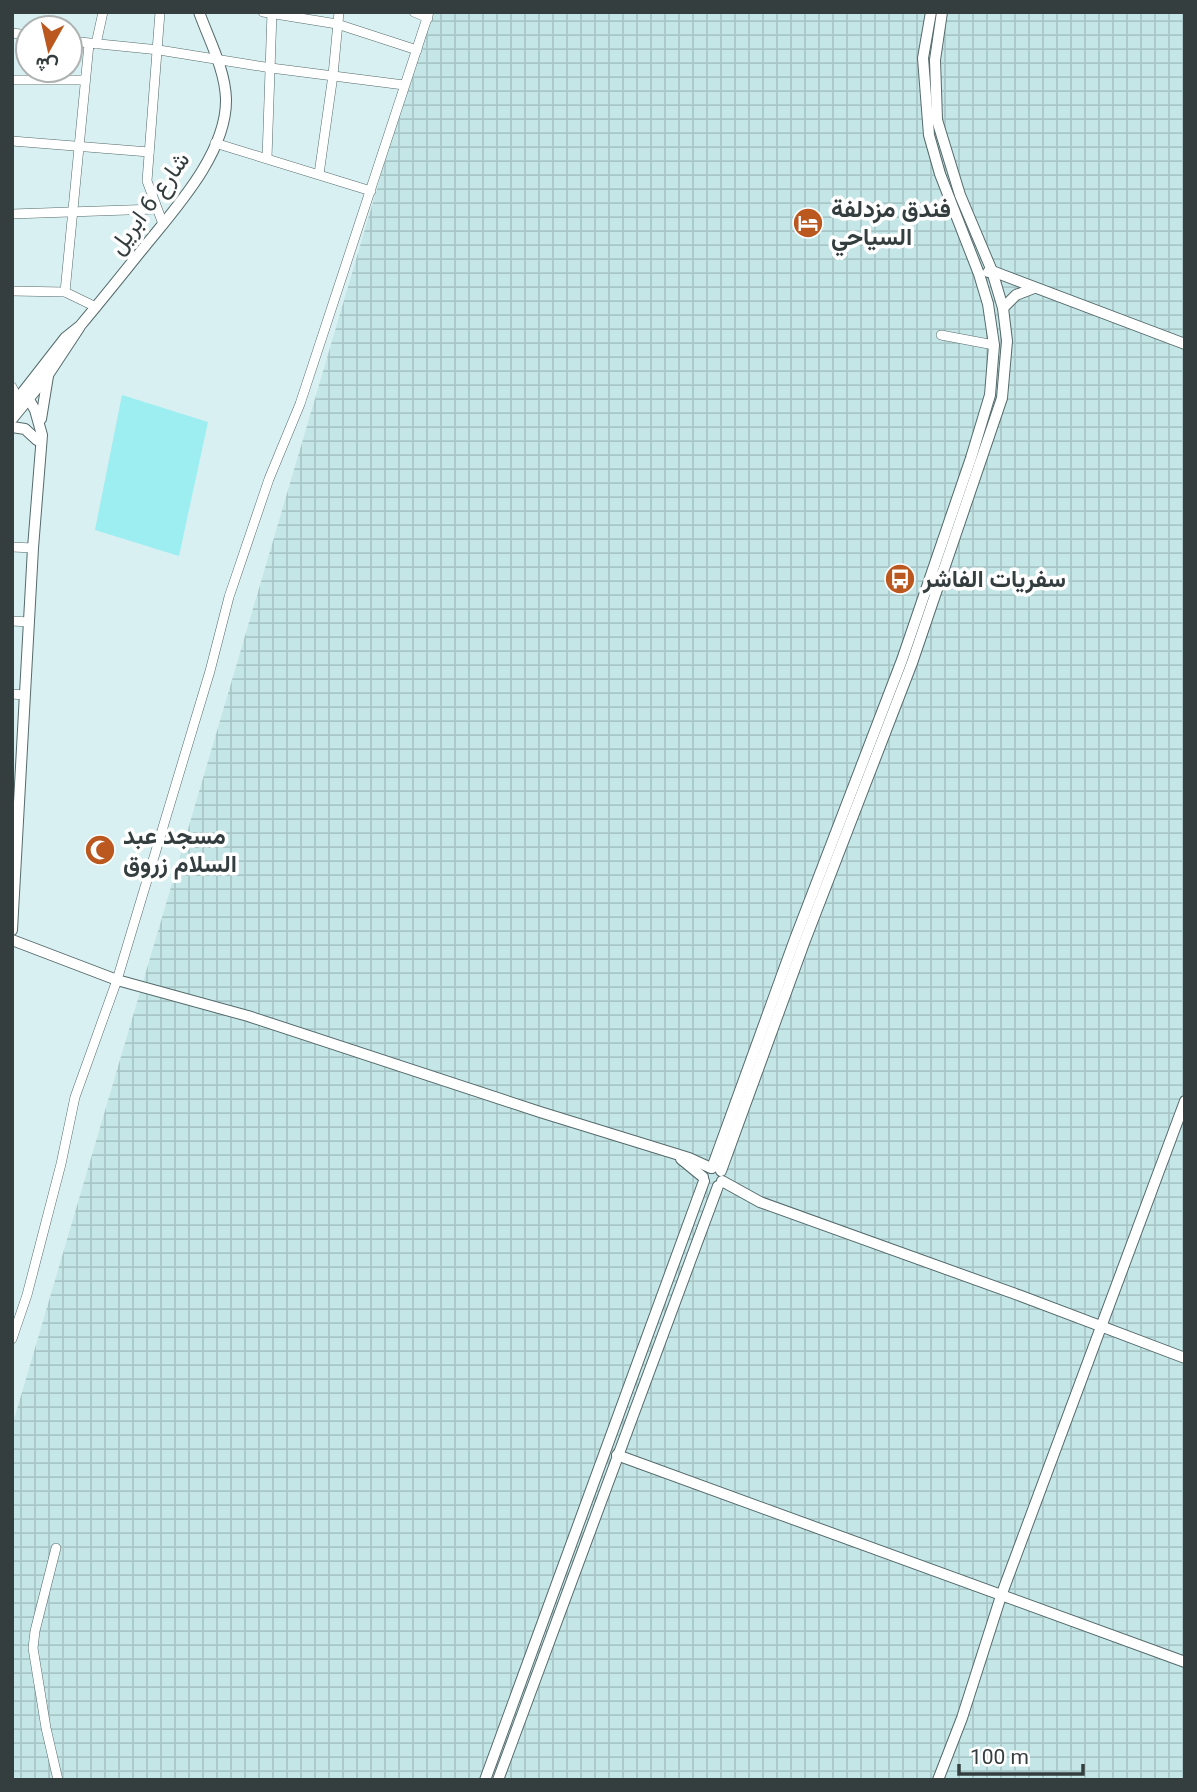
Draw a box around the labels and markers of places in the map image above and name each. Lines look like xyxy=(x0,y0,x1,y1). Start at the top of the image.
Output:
place label: فندق مزدلفة السياحي xyxy=(831,195,951,257)
hotel icon: فندق مزدلفة السياحي xyxy=(791,206,825,240)
bus stop icon: سفريات الفاشر xyxy=(883,562,917,596)
place label: سفريات الفاشر xyxy=(922,565,1066,594)
place label: مسجد عبد السلام زروق xyxy=(123,822,237,880)
mosque icon: مسجد عبد السلام زروق xyxy=(83,833,117,867)

